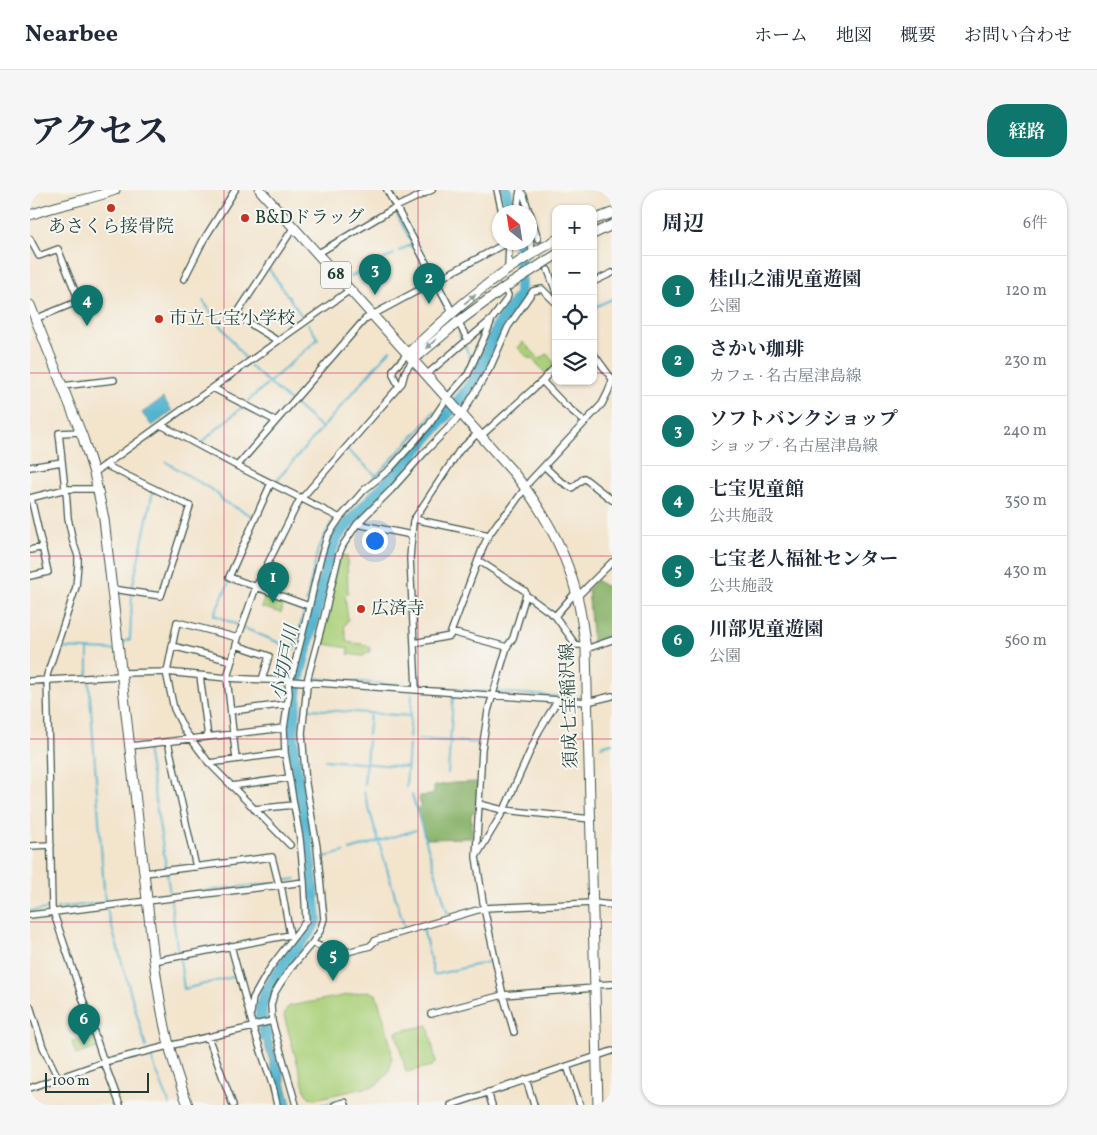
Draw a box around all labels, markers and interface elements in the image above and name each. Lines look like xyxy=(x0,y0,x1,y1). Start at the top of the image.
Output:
text: Nearbee xyxy=(25,18,118,52)
text: ホーム xyxy=(754,24,808,49)
text: 地図 xyxy=(836,24,872,49)
text: 概要 xyxy=(900,24,936,49)
text: お問い合わせ xyxy=(964,24,1072,49)
button: 経路 xyxy=(987,104,1067,157)
text: アクセス xyxy=(30,110,169,158)
marker: あさくら接骨院 xyxy=(105,202,117,214)
north arrow xyxy=(492,205,537,250)
map controls xyxy=(552,205,597,385)
button: + xyxy=(552,205,597,250)
place label: B&Dドラッグ xyxy=(255,206,364,231)
text: 周辺 xyxy=(662,210,704,239)
marker: B&Dドラッグ xyxy=(239,212,251,224)
text: 6件 xyxy=(1023,213,1047,235)
place label: あさくら接骨院 xyxy=(48,215,174,240)
button: − xyxy=(552,250,597,295)
pin: 3 xyxy=(359,254,391,295)
road number: 68 xyxy=(321,262,351,288)
pin: 2 xyxy=(413,263,445,304)
text: 桂山之浦児童遊園 xyxy=(709,267,861,293)
text: 1 xyxy=(675,280,681,302)
text: 120 m xyxy=(1005,280,1047,302)
pin: 4 xyxy=(71,285,103,326)
one-way arrow xyxy=(463,294,476,305)
button: locate xyxy=(552,295,597,340)
text: 公園 xyxy=(709,296,741,318)
place label: 市立七宝小学校 xyxy=(169,307,295,332)
marker: 市立七宝小学校 xyxy=(153,313,165,325)
text: さかい珈琲 xyxy=(709,337,804,363)
one-way arrow xyxy=(425,339,438,350)
button: layers xyxy=(552,340,597,385)
text: 2 xyxy=(674,350,682,372)
text: 230 m xyxy=(1004,350,1047,372)
text: カフェ · 名古屋津島線 xyxy=(709,366,862,388)
text: ソフトバンクショップ xyxy=(709,407,898,433)
text: 3 xyxy=(674,420,682,442)
text: 240 m xyxy=(1003,420,1047,442)
text: ショップ · 名古屋津島線 xyxy=(709,436,878,458)
text: 七宝児童館 xyxy=(709,477,804,503)
text: 4 xyxy=(673,490,683,512)
text: 350 m xyxy=(1004,490,1047,512)
text: 公共施設 xyxy=(709,506,773,528)
your location xyxy=(362,528,388,554)
text: 七宝老人福祉センター xyxy=(709,547,898,573)
text: 5 xyxy=(674,560,682,582)
text: 430 m xyxy=(1003,560,1047,582)
pin: 1 xyxy=(257,562,289,603)
text: 公共施設 xyxy=(709,576,773,598)
place label: 広済寺 xyxy=(371,597,425,622)
marker: 広済寺 xyxy=(355,603,367,615)
text: 川部児童遊園 xyxy=(709,617,823,643)
water label: 小切戸川 xyxy=(266,621,306,703)
text: 6 xyxy=(674,630,682,652)
text: 560 m xyxy=(1004,630,1047,652)
street label: 須成七宝稲沢線 xyxy=(555,643,585,769)
text: 公園 xyxy=(709,646,741,668)
pin: 5 xyxy=(317,940,349,981)
pin: 6 xyxy=(68,1004,100,1045)
scale bar xyxy=(45,1070,149,1093)
text: 100 m xyxy=(52,1072,90,1091)

